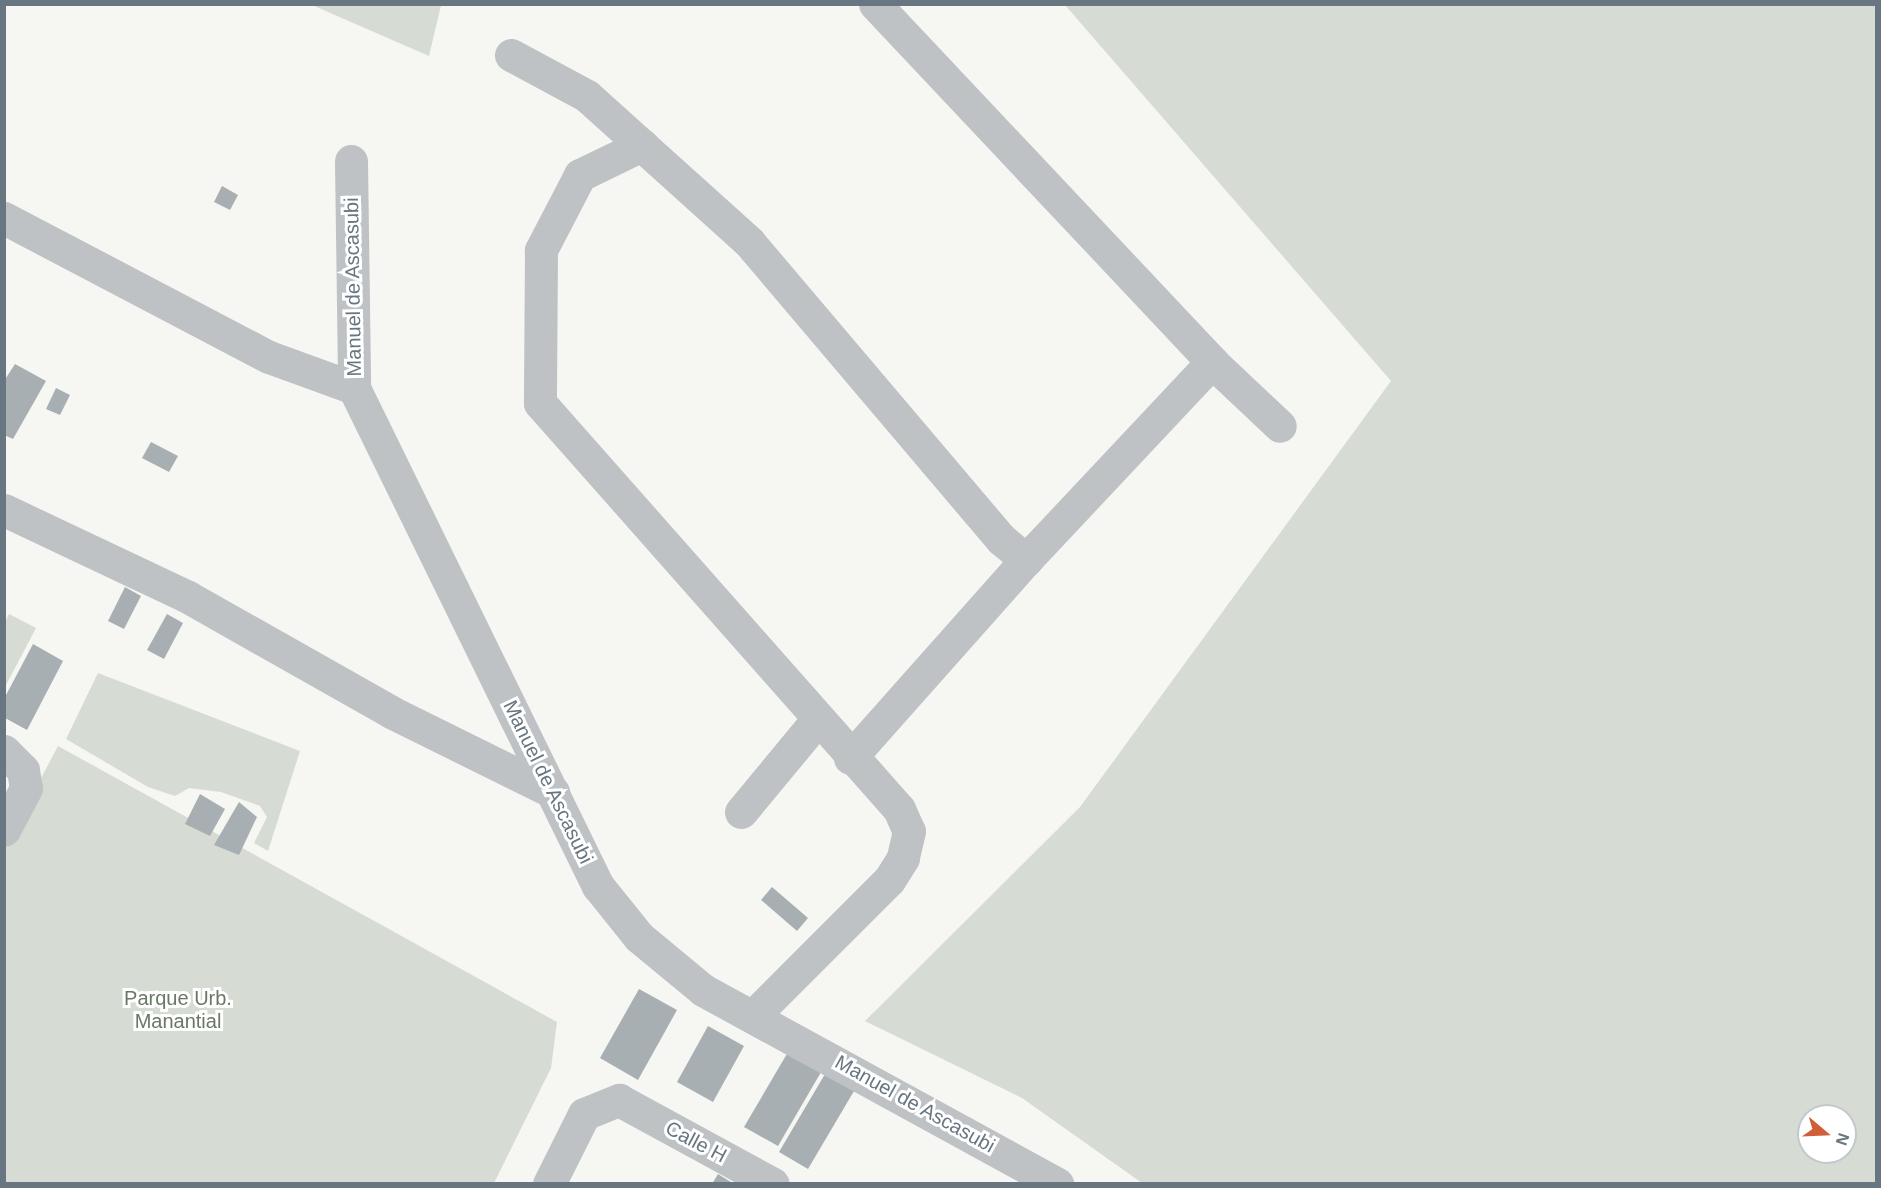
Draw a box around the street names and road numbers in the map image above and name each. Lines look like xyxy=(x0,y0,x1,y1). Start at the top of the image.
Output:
street label: Manuel de Ascasubi xyxy=(339,197,367,377)
street label: Manuel de Ascasubi xyxy=(498,696,598,868)
street label: Manuel de Ascasubi xyxy=(830,1050,1000,1158)
street label: Calle H xyxy=(661,1116,731,1168)

